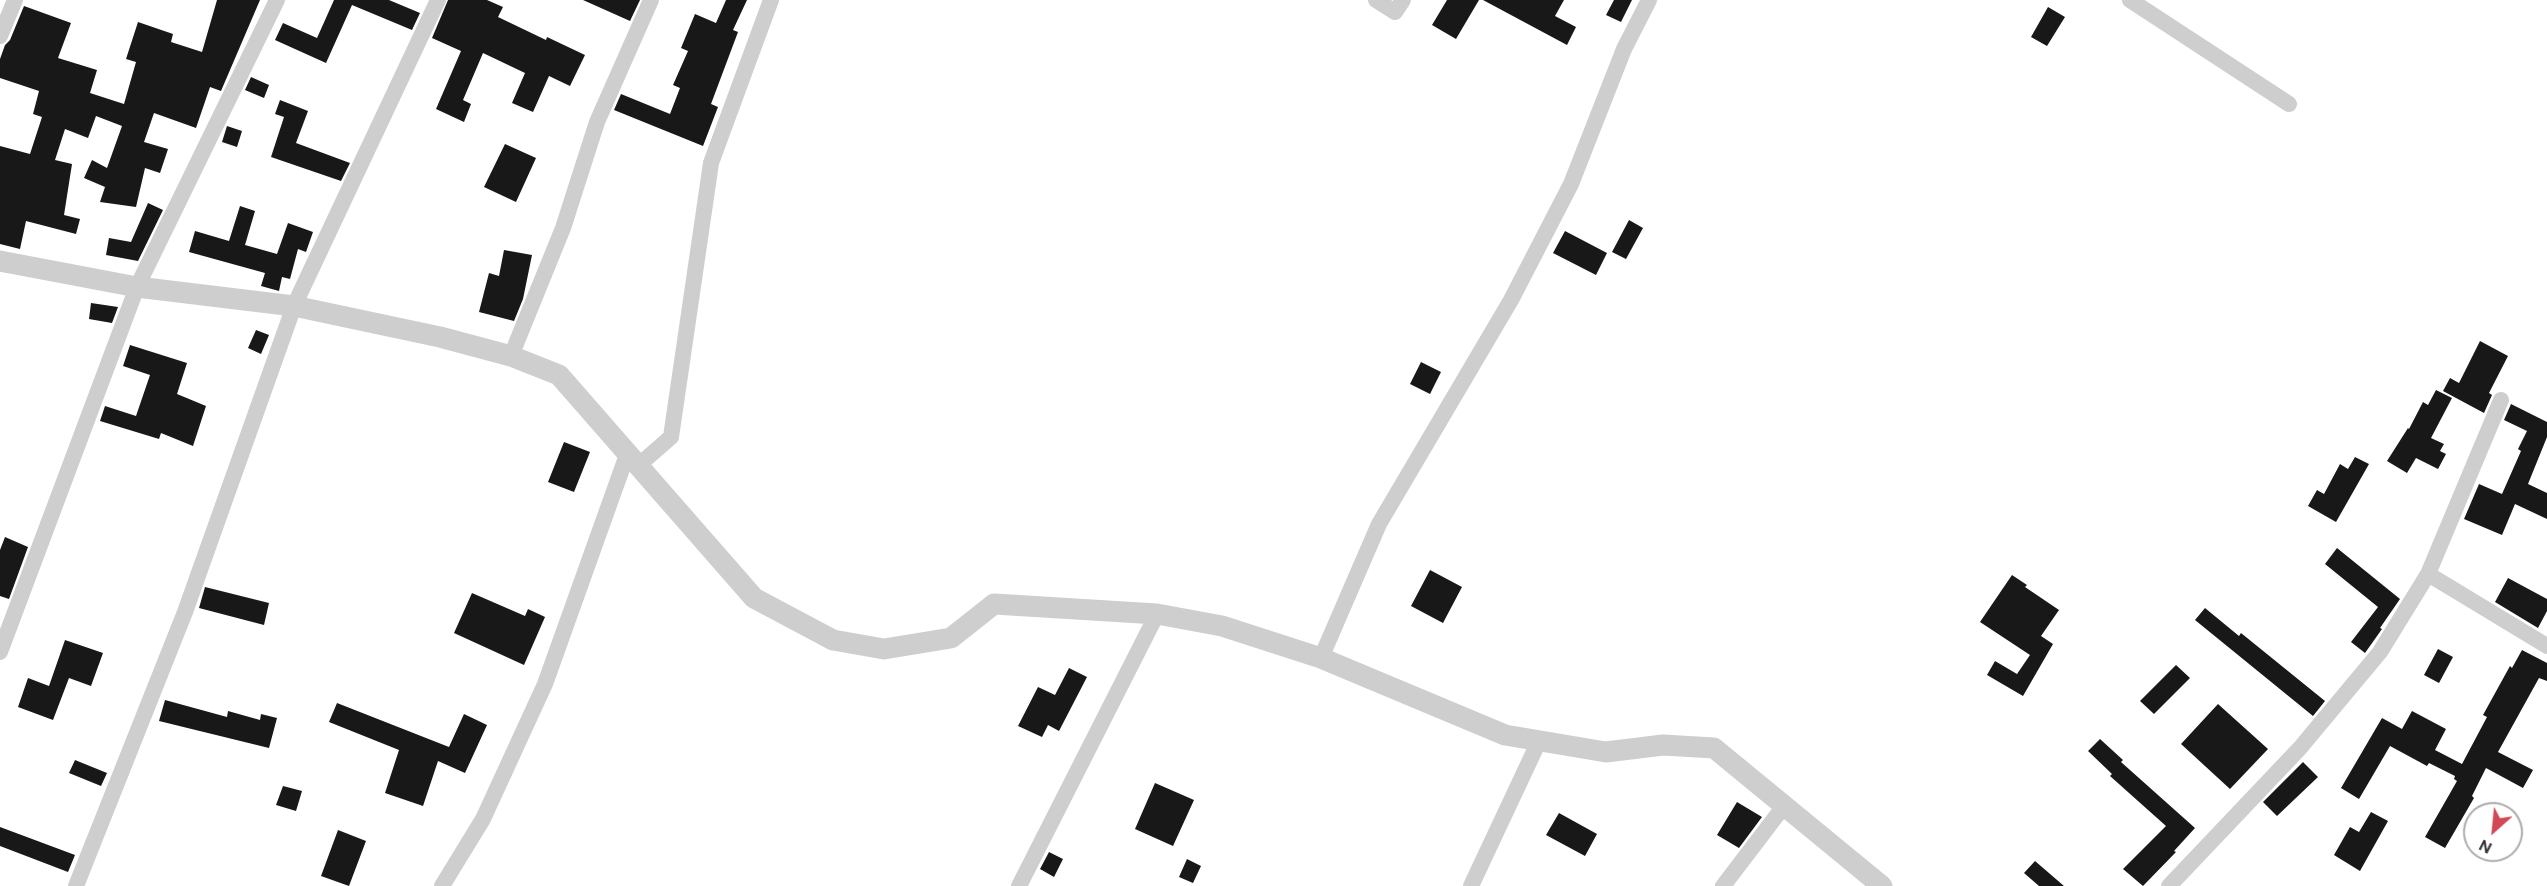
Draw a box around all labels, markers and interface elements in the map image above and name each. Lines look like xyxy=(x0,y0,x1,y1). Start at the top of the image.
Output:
north arrow xyxy=(2463,802,2523,862)
text: N xyxy=(2476,835,2495,859)

